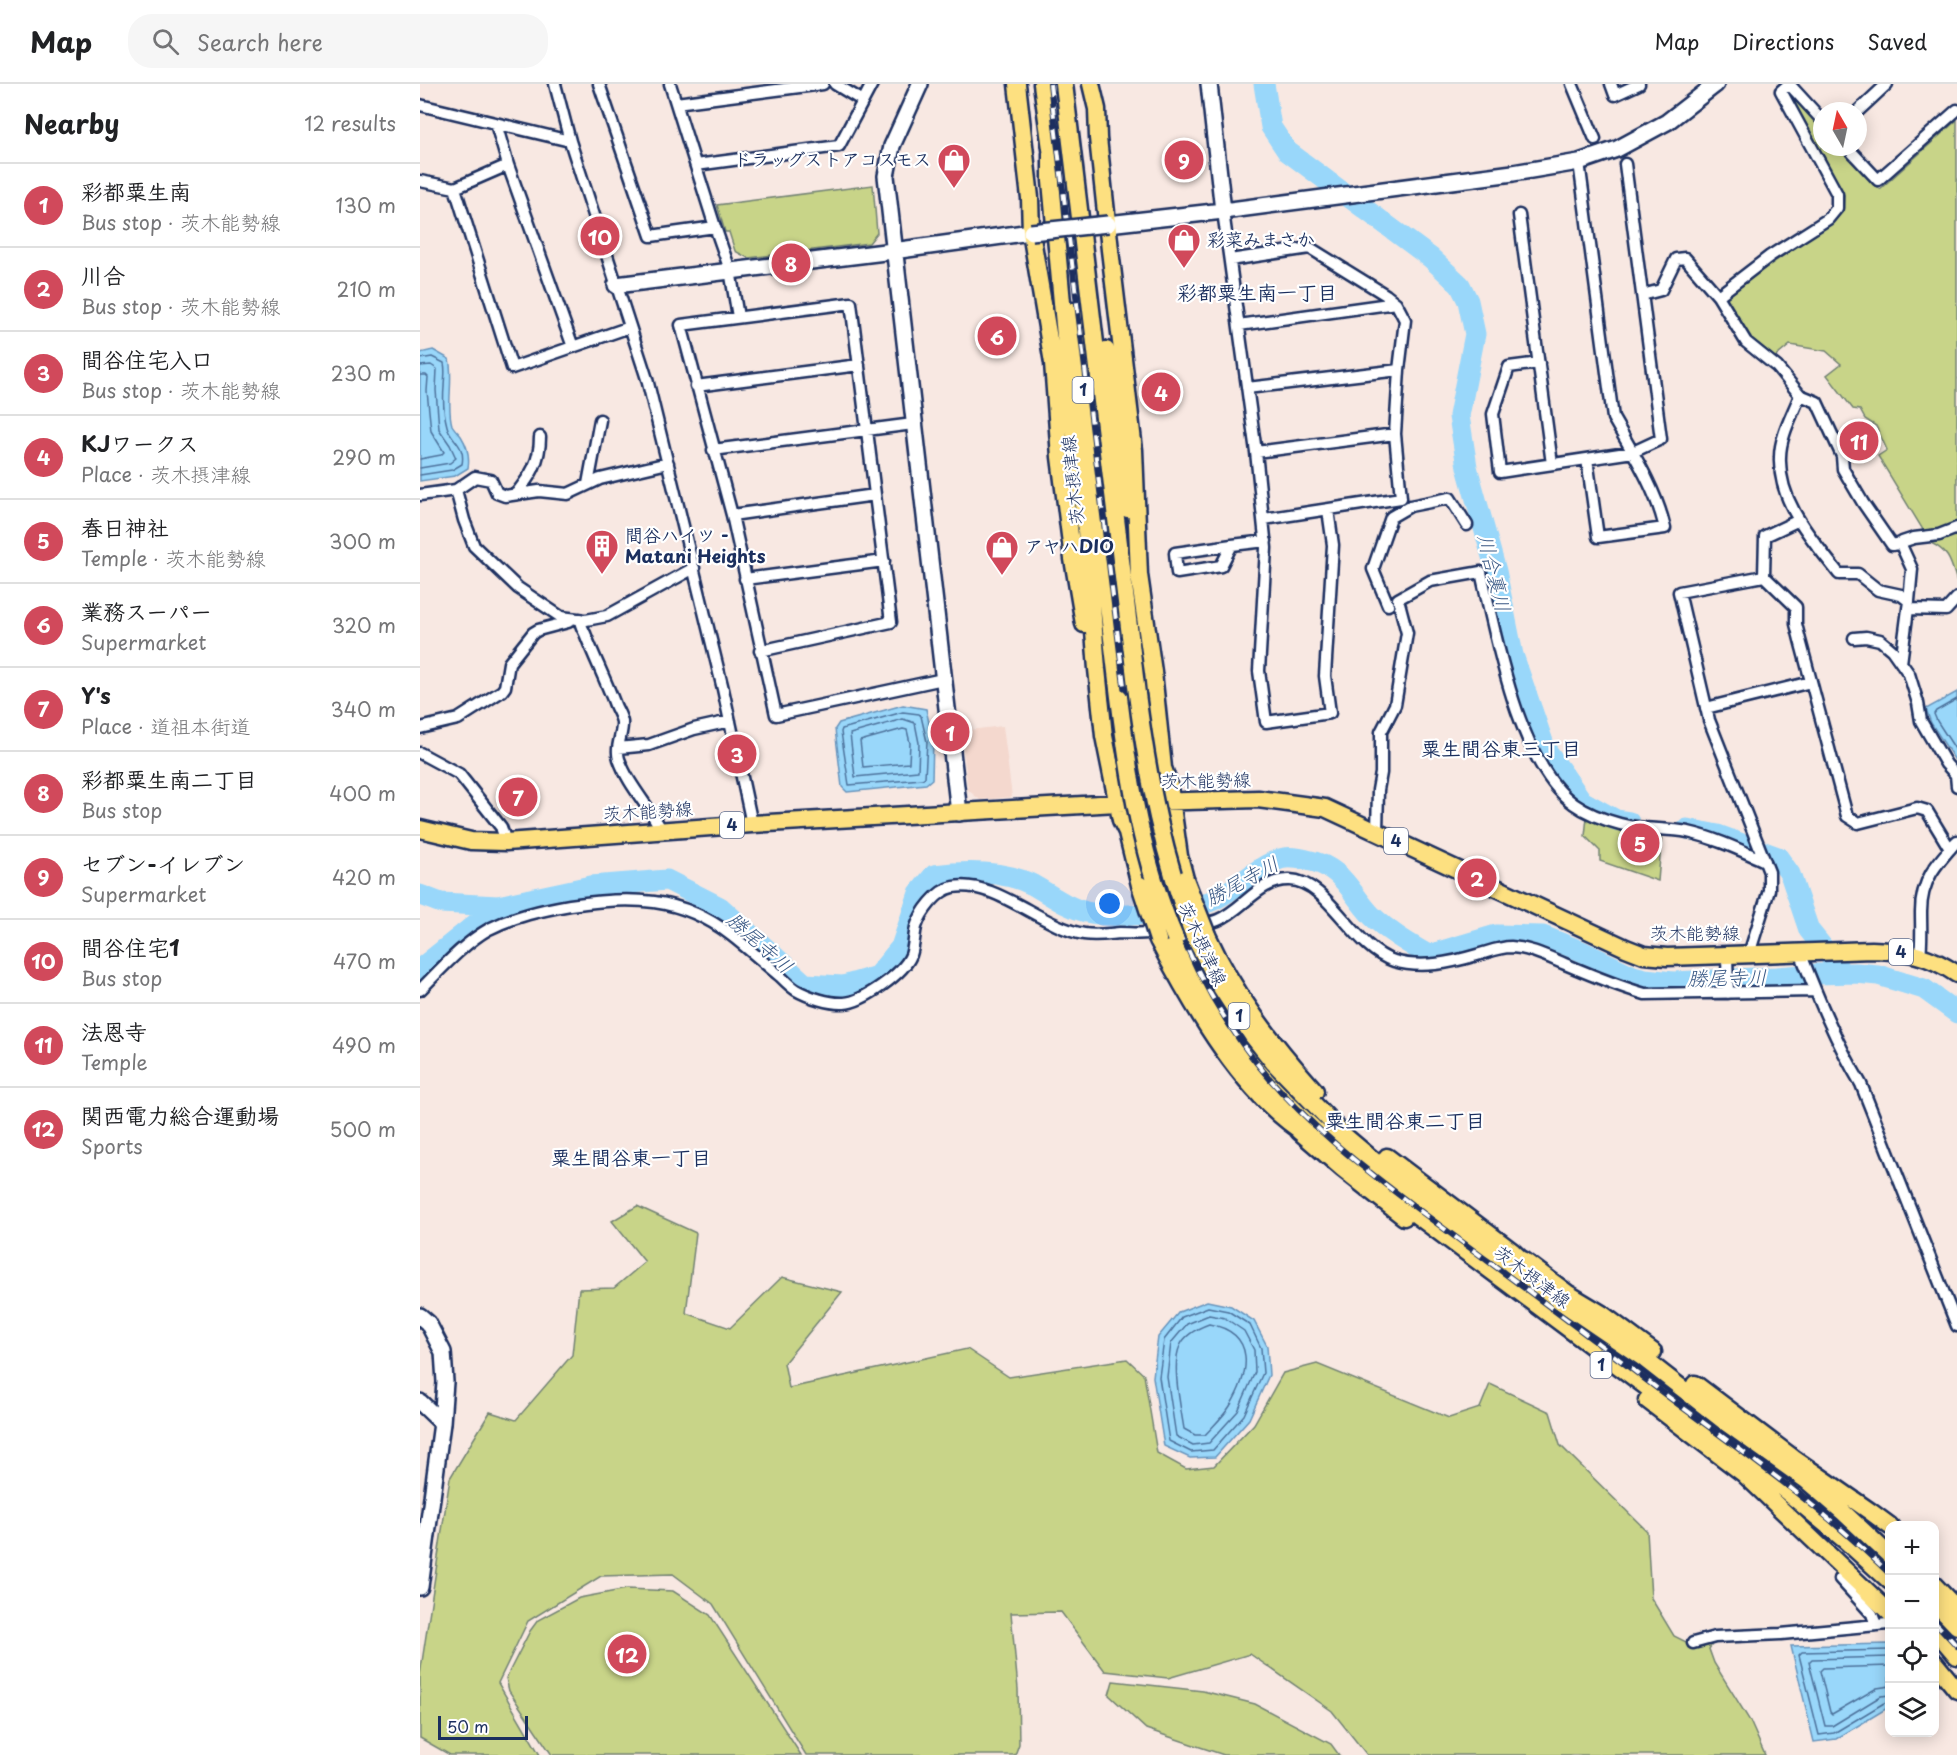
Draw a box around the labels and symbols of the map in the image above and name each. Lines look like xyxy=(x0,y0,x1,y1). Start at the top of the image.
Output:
north arrow xyxy=(1813,102,1867,156)
pin: 9 xyxy=(1164,138,1203,182)
shop icon: ドラッグストアコスモス xyxy=(936,142,972,189)
place label: ドラッグストアコスモス xyxy=(733,145,931,172)
pin: 10 xyxy=(580,214,620,258)
shop icon: 彩菜みまさか xyxy=(1166,222,1202,269)
place label: 彩菜みまさか xyxy=(1207,225,1315,252)
pin: 8 xyxy=(772,240,811,285)
district label: 彩都粟生南一丁目 xyxy=(1177,277,1337,307)
pin: 6 xyxy=(978,314,1016,358)
pin: 4 xyxy=(1142,370,1180,414)
road number: 1 xyxy=(1072,377,1094,403)
pin: 11 xyxy=(1840,418,1878,464)
street label: 茨木摂津線 xyxy=(1053,434,1090,526)
place label: 間谷ハイツ - Matani Heights xyxy=(625,521,766,569)
building icon: 間谷ハイツ - Matani Heights xyxy=(584,528,620,575)
shop icon: アヤハDIO xyxy=(984,529,1020,576)
water label: 川合裏川 xyxy=(1471,530,1519,615)
place label: アヤハDIO xyxy=(1025,532,1114,559)
pin: 1 xyxy=(930,710,970,754)
pin: 3 xyxy=(718,732,756,776)
district label: 粟生間谷東三丁目 xyxy=(1421,733,1581,763)
street label: 茨木能勢線 xyxy=(1161,765,1251,794)
pin: 7 xyxy=(498,774,538,820)
street label: 茨木能勢線 xyxy=(602,794,694,827)
road number: 4 xyxy=(720,812,744,838)
pin: 5 xyxy=(1620,820,1660,866)
road number: 4 xyxy=(1384,828,1408,854)
water label: 勝尾寺川 xyxy=(1199,848,1284,912)
pin: 2 xyxy=(1458,856,1496,900)
your location xyxy=(1095,889,1124,918)
street label: 茨木摂津線 xyxy=(1172,897,1235,990)
water label: 勝尾寺川 xyxy=(721,904,800,980)
street label: 茨木能勢線 xyxy=(1650,919,1740,946)
road number: 4 xyxy=(1889,939,1913,965)
water label: 勝尾寺川 xyxy=(1687,961,1767,993)
road number: 1 xyxy=(1228,1003,1250,1029)
district label: 粟生間谷東二丁目 xyxy=(1325,1105,1485,1135)
district label: 粟生間谷東一丁目 xyxy=(551,1142,711,1172)
street label: 茨木摂津線 xyxy=(1489,1238,1577,1314)
road number: 1 xyxy=(1590,1352,1612,1378)
pin: 12 xyxy=(608,1632,646,1676)
scale bar xyxy=(438,1713,528,1740)

